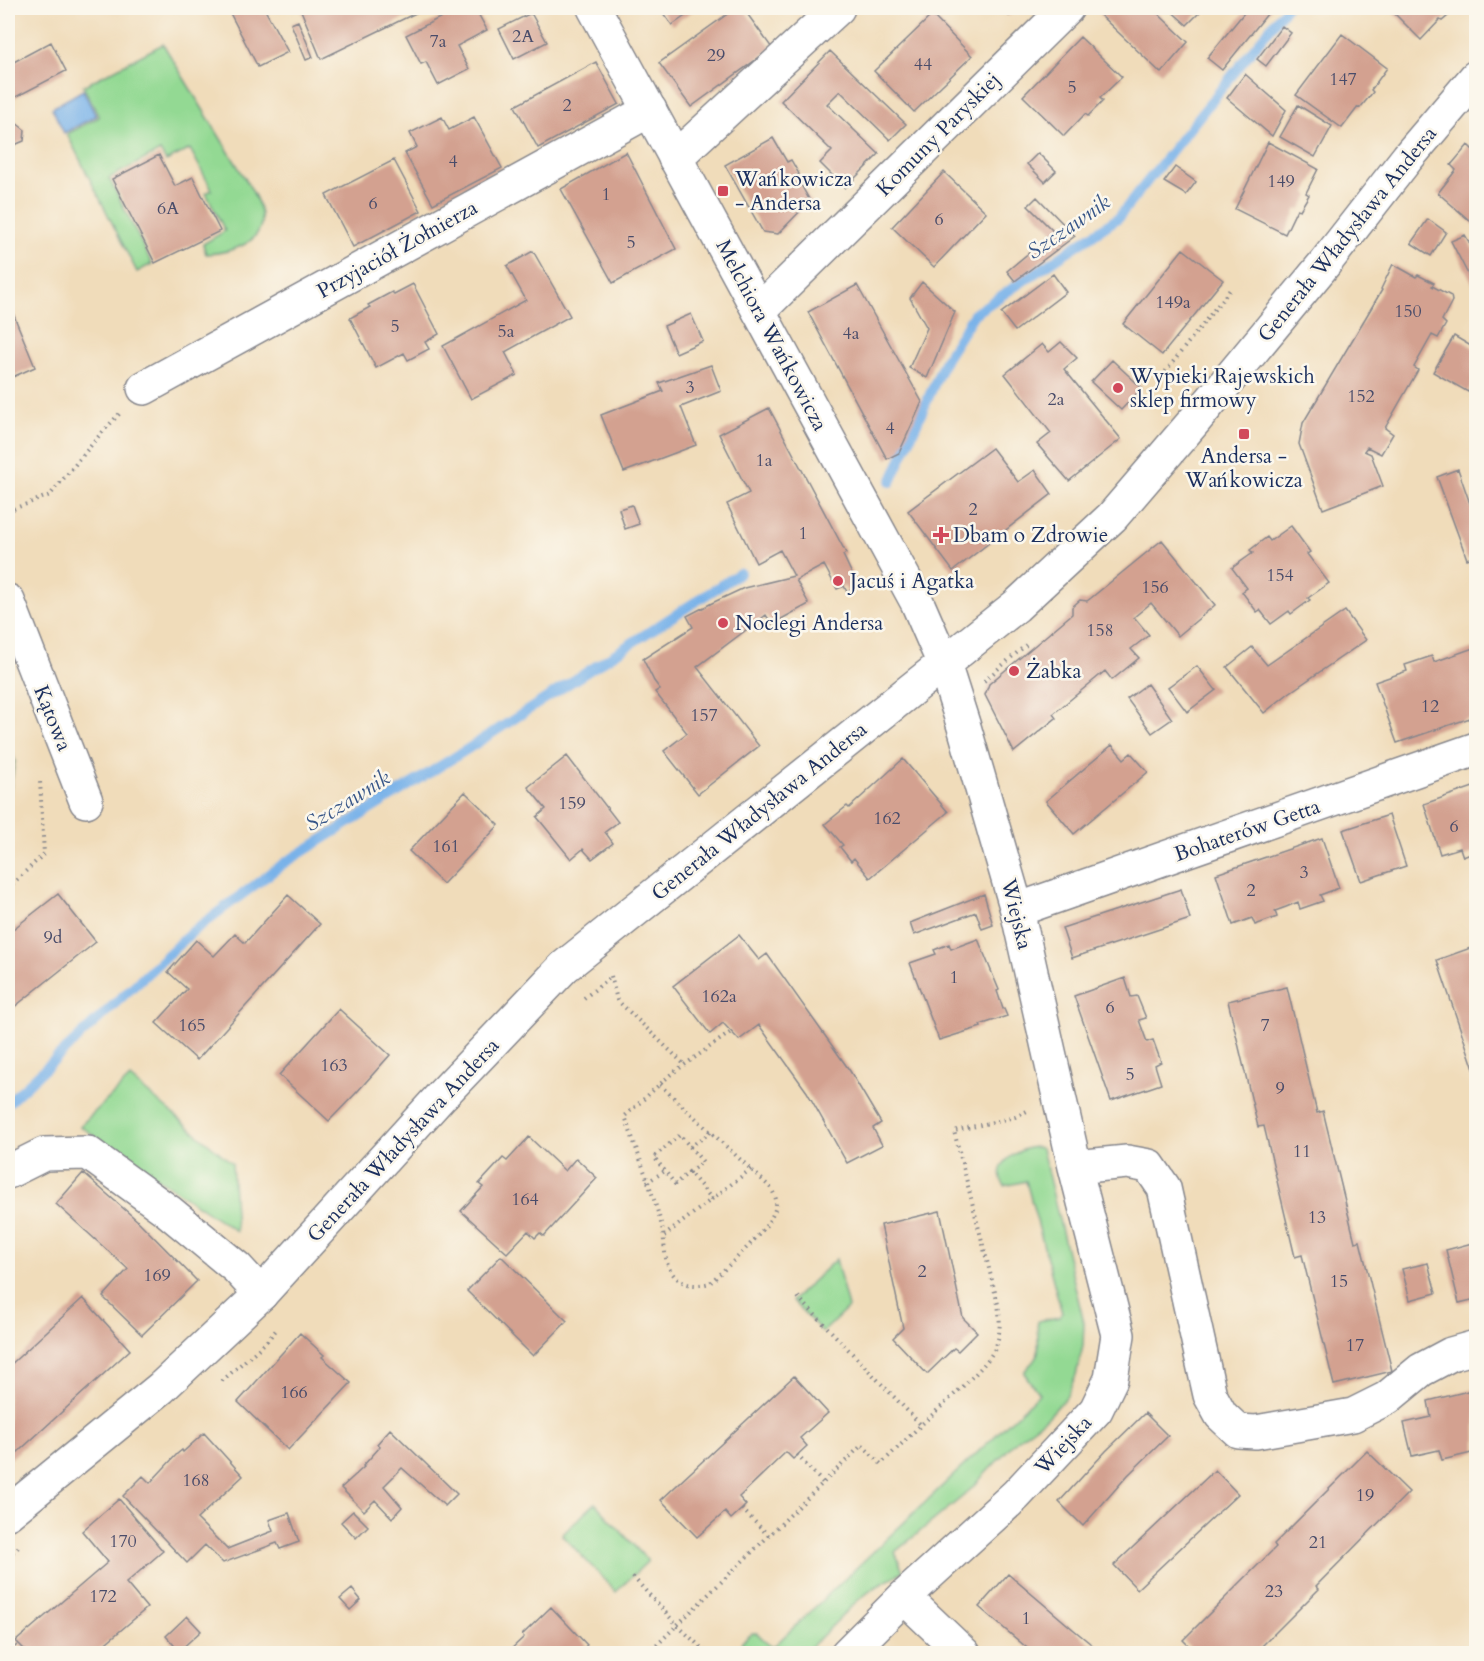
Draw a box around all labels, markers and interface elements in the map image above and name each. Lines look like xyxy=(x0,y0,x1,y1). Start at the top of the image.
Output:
house number: 2A xyxy=(512,24,534,49)
house number: 7a xyxy=(430,29,447,54)
house number: 29 xyxy=(707,43,725,68)
house number: 44 xyxy=(914,52,932,77)
street label: Komuny Paryskiej xyxy=(870,66,1007,203)
house number: 147 xyxy=(1329,67,1357,92)
house number: 5 xyxy=(1067,75,1077,100)
house number: 2 xyxy=(562,93,572,118)
street label: Generała Władysława Andersa xyxy=(1251,120,1444,348)
house number: 4 xyxy=(448,149,458,174)
place label: Wańkowicza - Andersa xyxy=(734,165,853,218)
house number: 149 xyxy=(1267,169,1295,194)
house number: 1 xyxy=(601,182,611,207)
marker: Wańkowicza - Andersa xyxy=(716,184,730,198)
water label: Szczawnik xyxy=(1021,187,1116,267)
house number: 6 xyxy=(368,191,378,216)
street label: Przyjaciół Żołnierza xyxy=(312,193,483,306)
house number: 6A xyxy=(157,196,179,221)
house number: 6 xyxy=(934,207,944,232)
house number: 5 xyxy=(626,230,636,255)
street label: Melchiora Wańkowicza xyxy=(709,234,834,436)
house number: 149a xyxy=(1155,290,1191,315)
house number: 150 xyxy=(1394,299,1422,324)
house number: 5 xyxy=(390,314,400,339)
house number: 5a xyxy=(498,319,515,344)
house number: 4a xyxy=(843,321,860,346)
place label: Wypieki Rajewskich sklep firmowy xyxy=(1129,362,1315,415)
house number: 3 xyxy=(685,375,695,400)
marker: Wypieki Rajewskich sklep firmowy xyxy=(1111,381,1125,395)
house number: 152 xyxy=(1347,384,1375,409)
house number: 2a xyxy=(1048,387,1065,412)
house number: 4 xyxy=(885,416,895,441)
marker: Andersa - Wańkowicza xyxy=(1237,427,1251,441)
place label: Andersa - Wańkowicza xyxy=(1184,442,1303,495)
house number: 1a xyxy=(756,448,773,473)
house number: 2 xyxy=(968,497,978,522)
house number: 1 xyxy=(798,521,808,546)
place label: Dbam o Zdrowie xyxy=(953,521,1108,550)
marker: Dbam o Zdrowie xyxy=(934,528,948,542)
house number: 154 xyxy=(1266,563,1294,588)
place label: Jacuś i Agatka xyxy=(847,567,974,596)
marker: Jacuś i Agatka xyxy=(831,574,845,588)
house number: 156 xyxy=(1141,575,1169,600)
place label: Noclegi Andersa xyxy=(735,609,883,638)
marker: Noclegi Andersa xyxy=(716,616,730,630)
house number: 158 xyxy=(1086,618,1114,643)
place label: Żabka xyxy=(1026,657,1082,686)
marker: Żabka xyxy=(1007,664,1021,678)
street label: Kątowa xyxy=(26,681,79,755)
house number: 12 xyxy=(1421,694,1439,719)
house number: 157 xyxy=(690,703,718,728)
street label: Generała Władysława Andersa xyxy=(645,715,873,908)
water label: Szczawnik xyxy=(299,763,396,839)
house number: 159 xyxy=(558,791,586,816)
street label: Bohaterów Getta xyxy=(1170,792,1324,869)
house number: 162 xyxy=(873,806,901,831)
house number: 6 xyxy=(1449,814,1459,839)
house number: 161 xyxy=(432,834,460,859)
house number: 3 xyxy=(1299,860,1309,885)
street label: Wiejska xyxy=(994,875,1039,953)
house number: 2 xyxy=(1246,878,1256,903)
house number: 9d xyxy=(44,925,63,950)
house number: 1 xyxy=(949,965,959,990)
house number: 162a xyxy=(701,984,737,1009)
house number: 6 xyxy=(1105,995,1115,1020)
house number: 165 xyxy=(178,1013,206,1038)
house number: 7 xyxy=(1260,1013,1270,1038)
street label: Generała Władysława Andersa xyxy=(301,1032,506,1249)
house number: 163 xyxy=(320,1053,348,1078)
house number: 5 xyxy=(1125,1062,1135,1087)
house number: 9 xyxy=(1275,1076,1285,1101)
house number: 11 xyxy=(1293,1139,1311,1164)
house number: 164 xyxy=(511,1187,539,1212)
house number: 13 xyxy=(1308,1205,1326,1230)
house number: 2 xyxy=(917,1259,927,1284)
house number: 169 xyxy=(143,1263,171,1288)
house number: 15 xyxy=(1330,1269,1348,1294)
house number: 17 xyxy=(1346,1333,1364,1358)
house number: 166 xyxy=(280,1380,308,1405)
street label: Wiejska xyxy=(1028,1409,1098,1482)
house number: 168 xyxy=(182,1468,210,1493)
house number: 19 xyxy=(1356,1483,1374,1508)
house number: 170 xyxy=(109,1529,137,1554)
house number: 21 xyxy=(1309,1530,1327,1555)
house number: 23 xyxy=(1265,1579,1283,1604)
house number: 172 xyxy=(89,1584,117,1609)
house number: 1 xyxy=(1021,1606,1031,1631)

